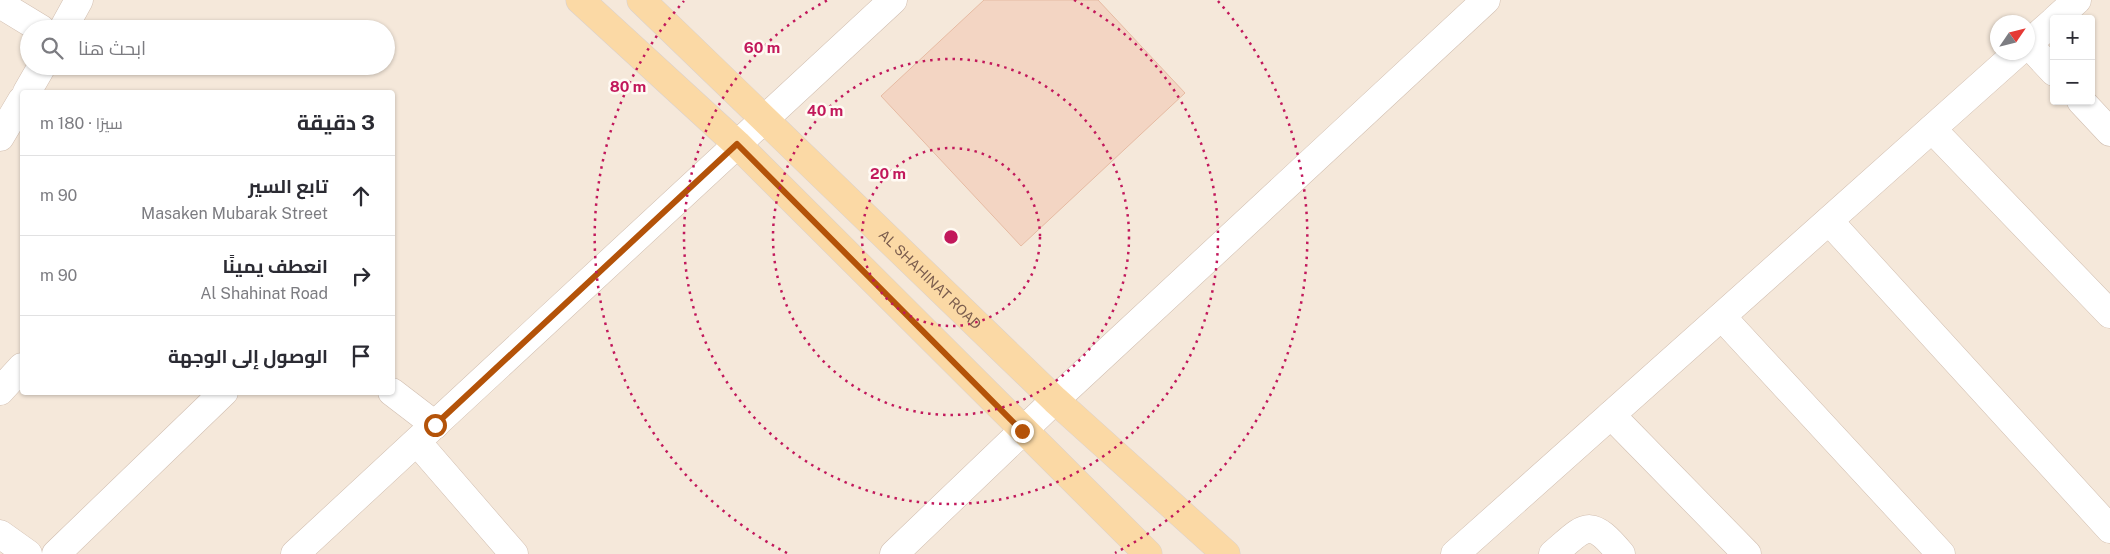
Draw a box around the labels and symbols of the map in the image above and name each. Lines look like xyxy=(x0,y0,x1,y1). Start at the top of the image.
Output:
north arrow xyxy=(1990,15,2035,60)
text: 60 m xyxy=(744,39,780,56)
text: 80 m xyxy=(610,78,646,95)
text: 40 m xyxy=(807,102,843,119)
text: 20 m xyxy=(870,165,906,182)
street label: AL SHAHINAT ROAD xyxy=(876,226,985,332)
centre of rings xyxy=(942,228,960,246)
route start xyxy=(424,414,447,437)
route end xyxy=(1011,420,1034,443)

